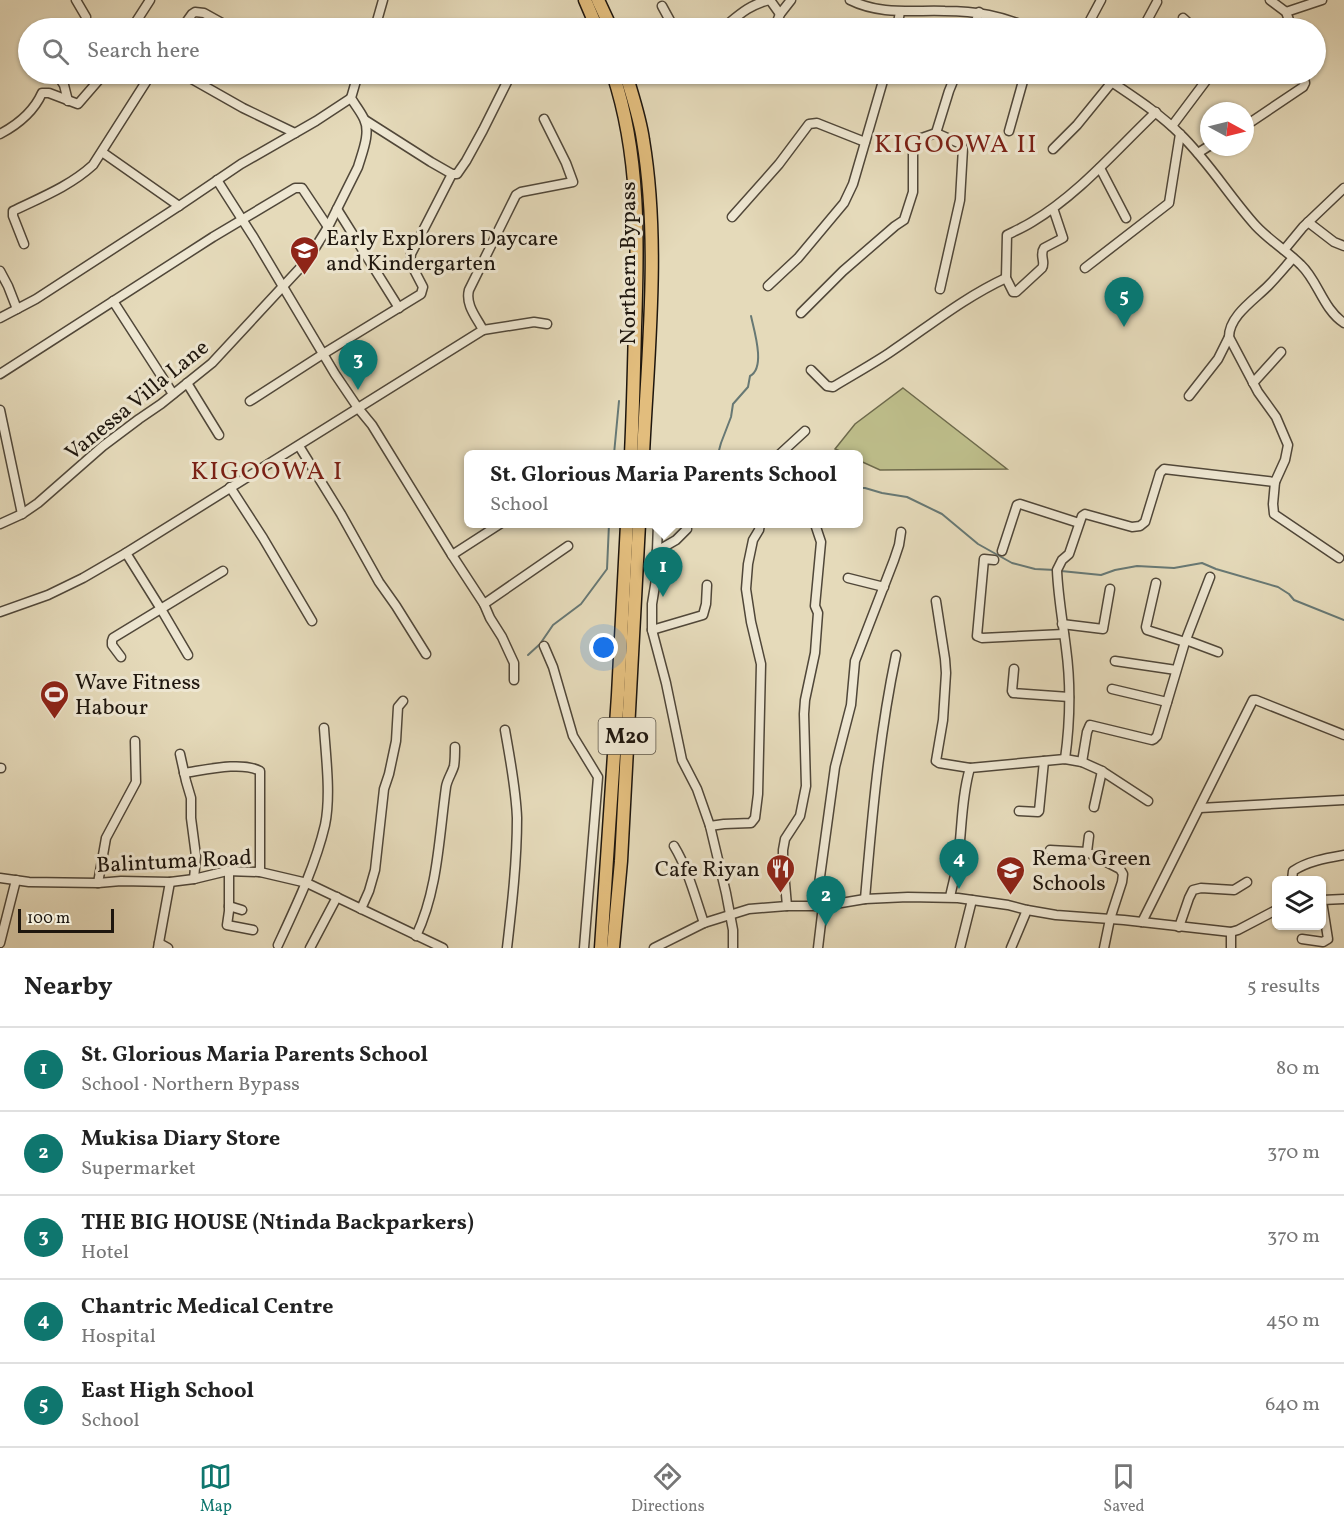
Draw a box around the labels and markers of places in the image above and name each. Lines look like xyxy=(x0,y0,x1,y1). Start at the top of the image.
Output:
place label: Early Explorers Daycare and Kindergarten xyxy=(326,224,558,280)
school or university icon: Early Explorers Daycare and Kindergarten xyxy=(289,234,321,276)
pin: 5 xyxy=(1104,278,1144,327)
pin: 3 xyxy=(338,340,378,390)
pin: 1 xyxy=(644,548,682,597)
place label: Wave Fitness Habour xyxy=(75,668,200,724)
sports icon: Wave Fitness Habour xyxy=(38,678,70,720)
pin: 4 xyxy=(940,840,978,889)
place label: Rema Green Schools xyxy=(1032,844,1151,900)
restaurant icon: Cafe Riyan xyxy=(765,852,797,894)
school or university icon: Rema Green Schools xyxy=(995,854,1027,896)
place label: Cafe Riyan xyxy=(655,855,760,886)
pin: 2 xyxy=(806,876,846,926)

